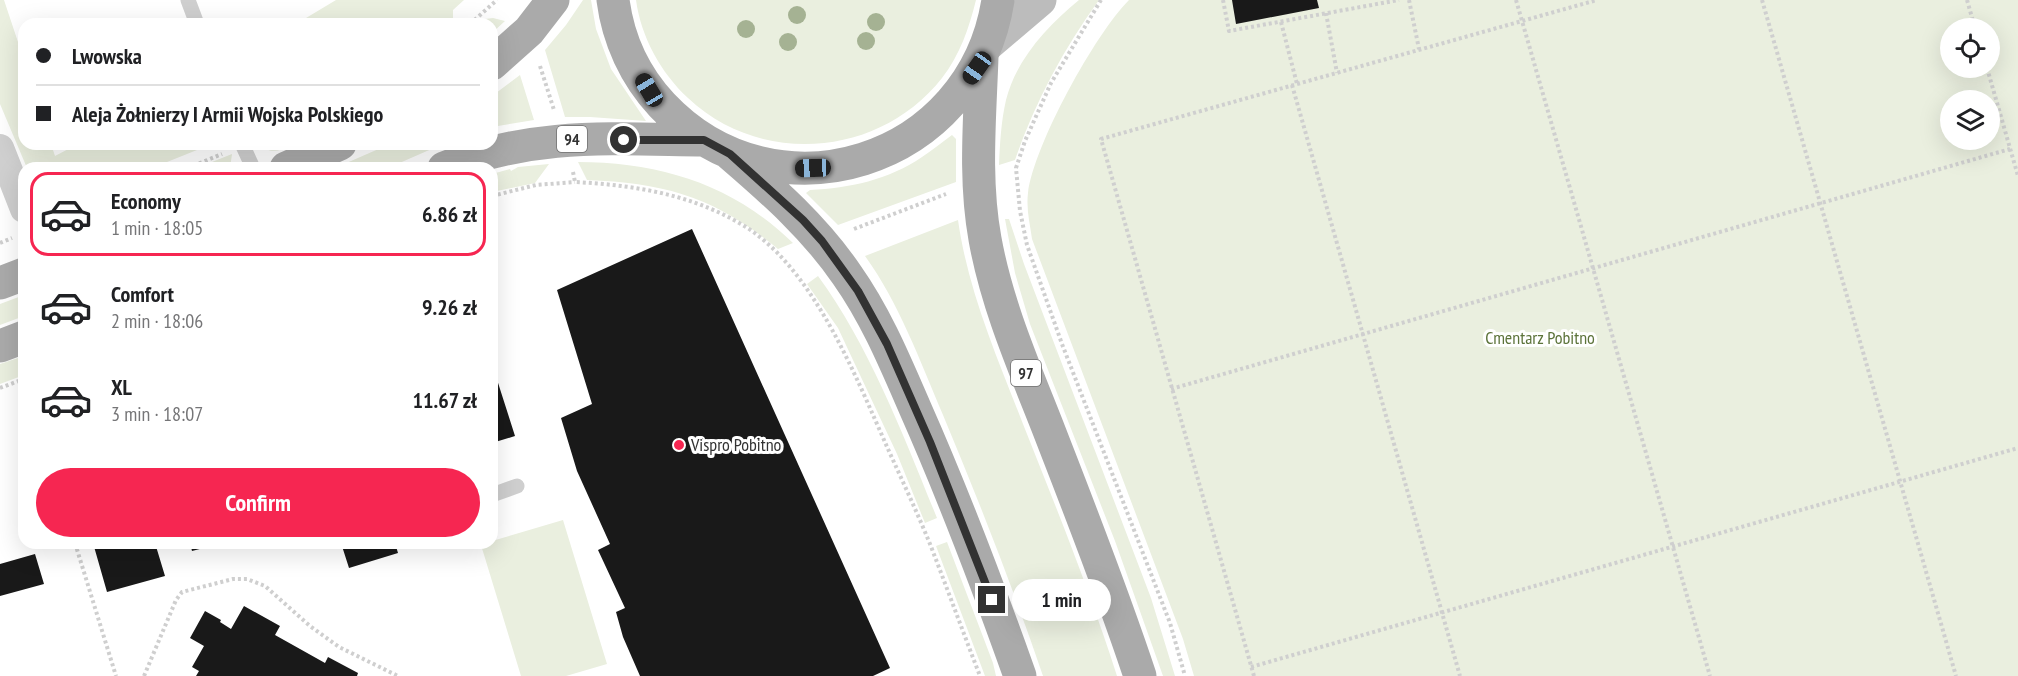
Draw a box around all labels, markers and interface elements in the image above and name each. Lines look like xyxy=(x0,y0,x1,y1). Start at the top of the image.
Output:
map controls xyxy=(1940,18,2000,150)
button: locate xyxy=(1940,18,2000,78)
text: Lwowska xyxy=(72,42,142,70)
car xyxy=(959,48,995,88)
car xyxy=(632,70,666,110)
button: layers xyxy=(1940,90,2000,150)
text: Aleja Żołnierzy I Armii Wojska Polskiego xyxy=(72,100,383,128)
road number: 94 xyxy=(557,126,587,152)
route start xyxy=(610,126,637,153)
car xyxy=(795,158,831,178)
icon: car xyxy=(39,187,93,241)
text: Economy xyxy=(111,187,181,215)
text: 6.86 zł xyxy=(422,200,477,228)
text: 1 min · 18:05 xyxy=(111,215,203,241)
icon: car xyxy=(39,280,93,334)
text: Comfort xyxy=(111,280,174,308)
text: 9.26 zł xyxy=(422,293,477,321)
text: 2 min · 18:06 xyxy=(111,308,203,334)
park label: Cmentarz Pobitno xyxy=(1485,326,1595,349)
road number: 97 xyxy=(1011,360,1041,386)
icon: car xyxy=(39,373,93,427)
text: XL xyxy=(111,373,132,401)
text: 11.67 zł xyxy=(412,386,477,414)
text: 3 min · 18:07 xyxy=(111,401,203,427)
place label: Vispro Pobitno xyxy=(690,433,782,456)
marker: Vispro Pobitno xyxy=(672,438,686,452)
button: Confirm xyxy=(36,468,480,537)
callout: 1 min xyxy=(1013,579,1112,621)
route end xyxy=(978,586,1005,613)
text: 1 min xyxy=(1041,587,1082,613)

